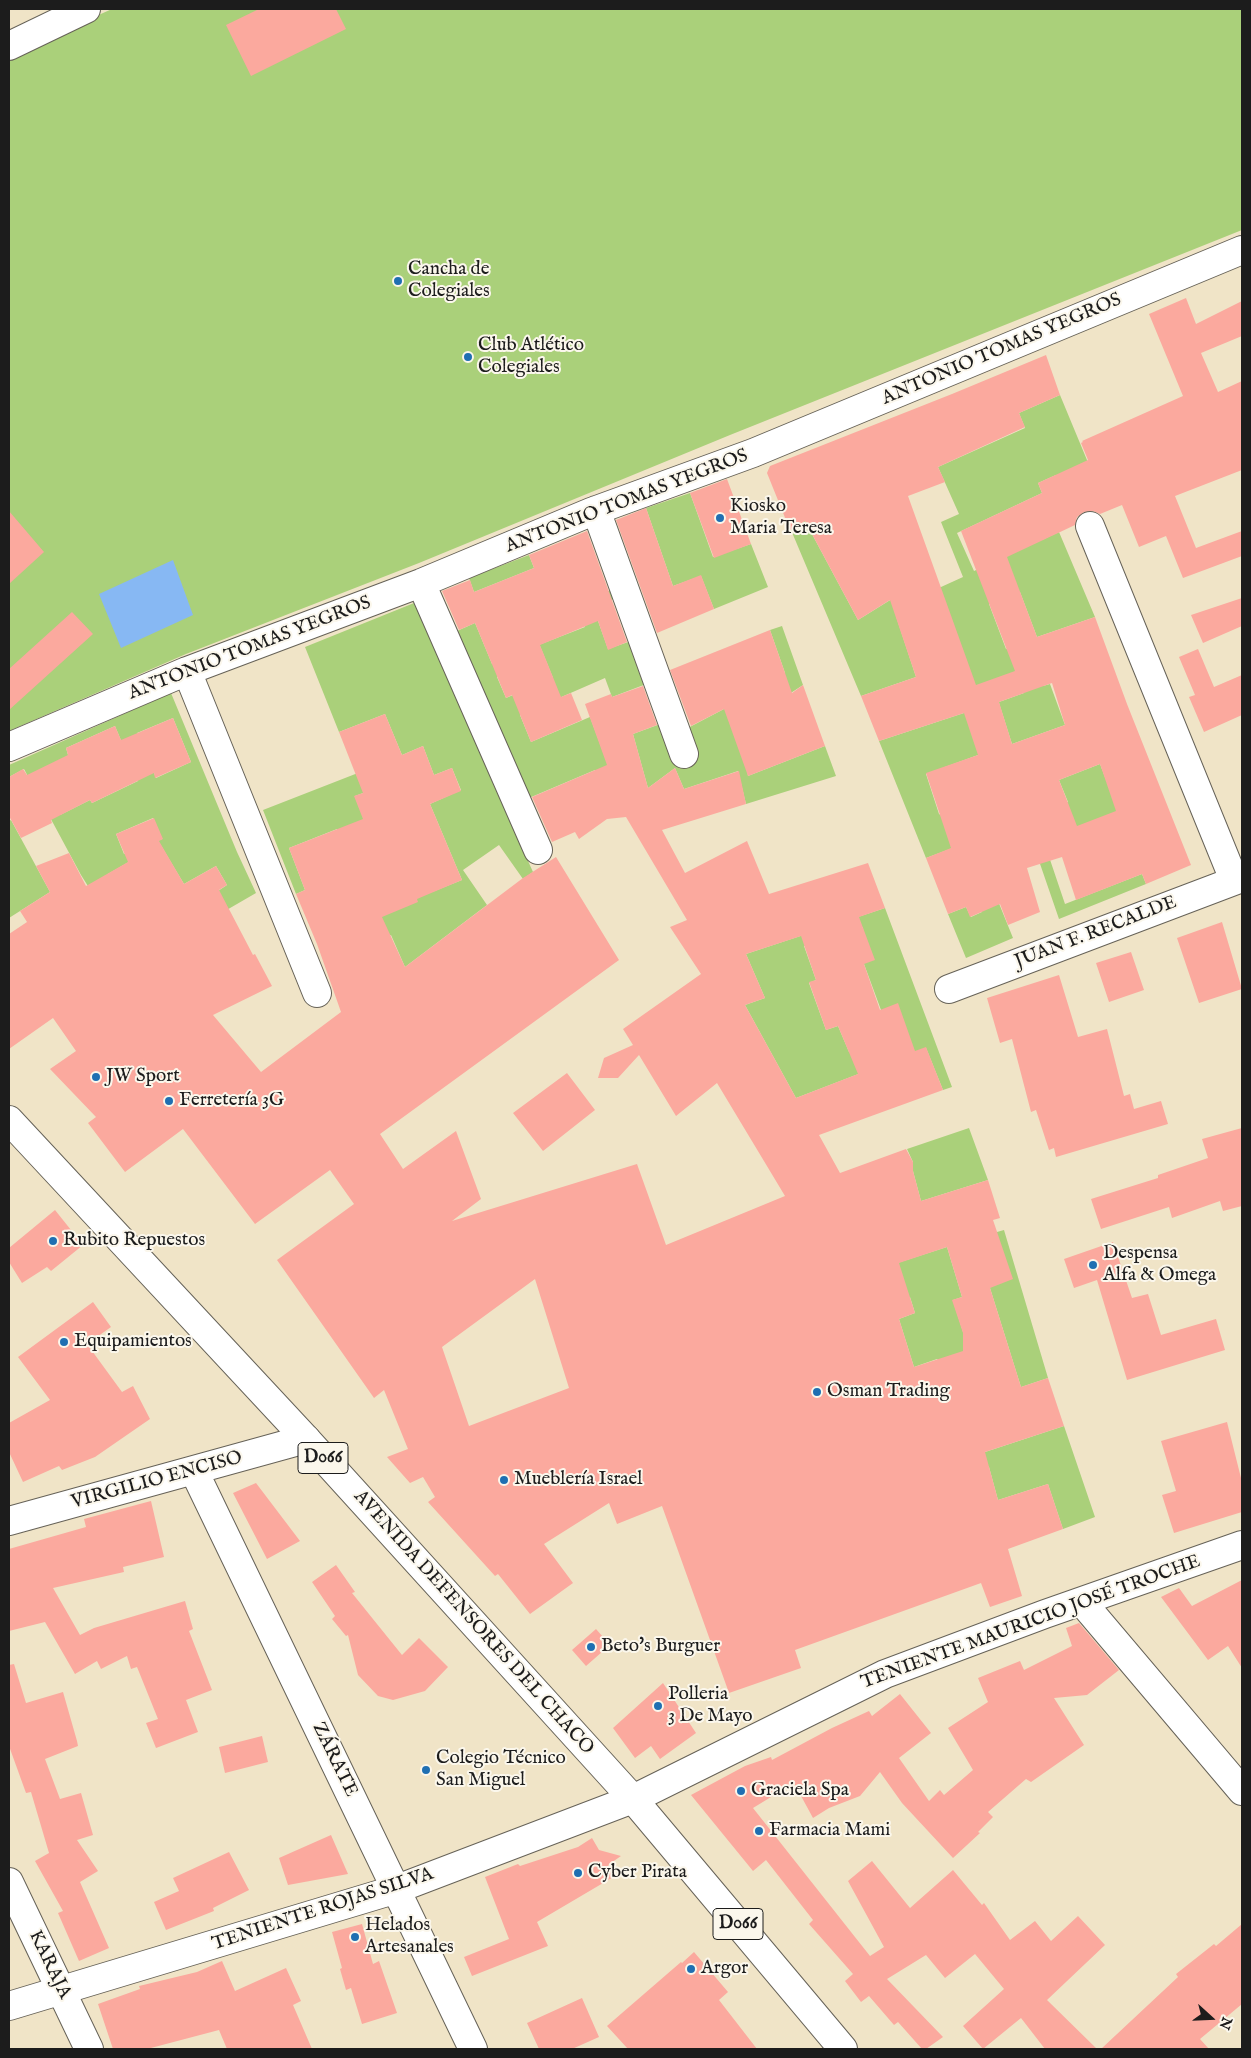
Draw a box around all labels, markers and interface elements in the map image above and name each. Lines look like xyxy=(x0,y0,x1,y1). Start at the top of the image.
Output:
place label: Cancha de Colegiales xyxy=(408,259,490,303)
marker: Cancha de Colegiales xyxy=(392,275,404,287)
street label: ANTONIO TOMAS YEGROS xyxy=(879,289,1125,411)
place label: Club Atlético Colegiales xyxy=(478,335,584,379)
marker: Club Atlético Colegiales xyxy=(462,351,474,363)
street label: ANTONIO TOMAS YEGROS xyxy=(503,445,751,559)
place label: Kiosko Maria Teresa xyxy=(730,496,832,540)
marker: Kiosko Maria Teresa xyxy=(714,512,726,524)
street label: ANTONIO TOMAS YEGROS xyxy=(126,592,374,706)
street label: JUAN F. RECALDE xyxy=(1012,892,1180,974)
place label: JW Sport xyxy=(106,1066,180,1088)
marker: JW Sport xyxy=(90,1071,102,1083)
place label: Ferretería 3G xyxy=(179,1090,284,1112)
marker: Ferretería 3G xyxy=(163,1095,175,1107)
place label: Rubito Repuestos xyxy=(63,1230,205,1252)
marker: Rubito Repuestos xyxy=(47,1235,59,1247)
place label: Despensa Alfa & Omega xyxy=(1103,1243,1216,1287)
marker: Despensa Alfa & Omega xyxy=(1087,1259,1099,1271)
place label: Equipamientos xyxy=(74,1331,192,1353)
marker: Equipamientos xyxy=(58,1336,70,1348)
place label: Osman Trading xyxy=(827,1381,950,1403)
marker: Osman Trading xyxy=(811,1386,823,1398)
road number: D066 xyxy=(298,1442,348,1474)
street label: VIRGILIO ENCISO xyxy=(69,1447,245,1515)
place label: Mueblería Israel xyxy=(514,1469,643,1491)
marker: Mueblería Israel xyxy=(498,1474,510,1486)
street label: AVENIDA DEFENSORES DEL CHACO xyxy=(348,1486,598,1760)
street label: TENIENTE MAURICIO JOSÉ TROCHE xyxy=(858,1551,1204,1695)
place label: Beto's Burguer xyxy=(601,1636,720,1658)
marker: Beto's Burguer xyxy=(585,1641,597,1653)
place label: Polleria 3 De Mayo xyxy=(668,1684,752,1728)
marker: Polleria 3 De Mayo xyxy=(652,1700,664,1712)
street label: ZÁRATE xyxy=(306,1719,362,1801)
place label: Colegio Técnico San Miguel xyxy=(436,1748,566,1792)
marker: Colegio Técnico San Miguel xyxy=(420,1764,432,1776)
place label: Graciela Spa xyxy=(751,1780,849,1802)
marker: Graciela Spa xyxy=(735,1785,747,1797)
place label: Farmacia Mami xyxy=(769,1820,890,1842)
marker: Farmacia Mami xyxy=(753,1825,765,1837)
place label: Cyber Pirata xyxy=(588,1862,687,1884)
street label: TENIENTE ROJAS SILVA xyxy=(210,1863,436,1957)
marker: Cyber Pirata xyxy=(572,1867,584,1879)
road number: D066 xyxy=(713,1908,763,1940)
place label: Helados Artesanales xyxy=(365,1915,454,1959)
street label: KARAJA xyxy=(23,1927,75,2003)
marker: Helados Artesanales xyxy=(349,1931,361,1943)
place label: Argor xyxy=(701,1958,748,1980)
marker: Argor xyxy=(685,1963,697,1975)
north arrow xyxy=(1186,1993,1236,2043)
text: N xyxy=(1215,2014,1236,2032)

